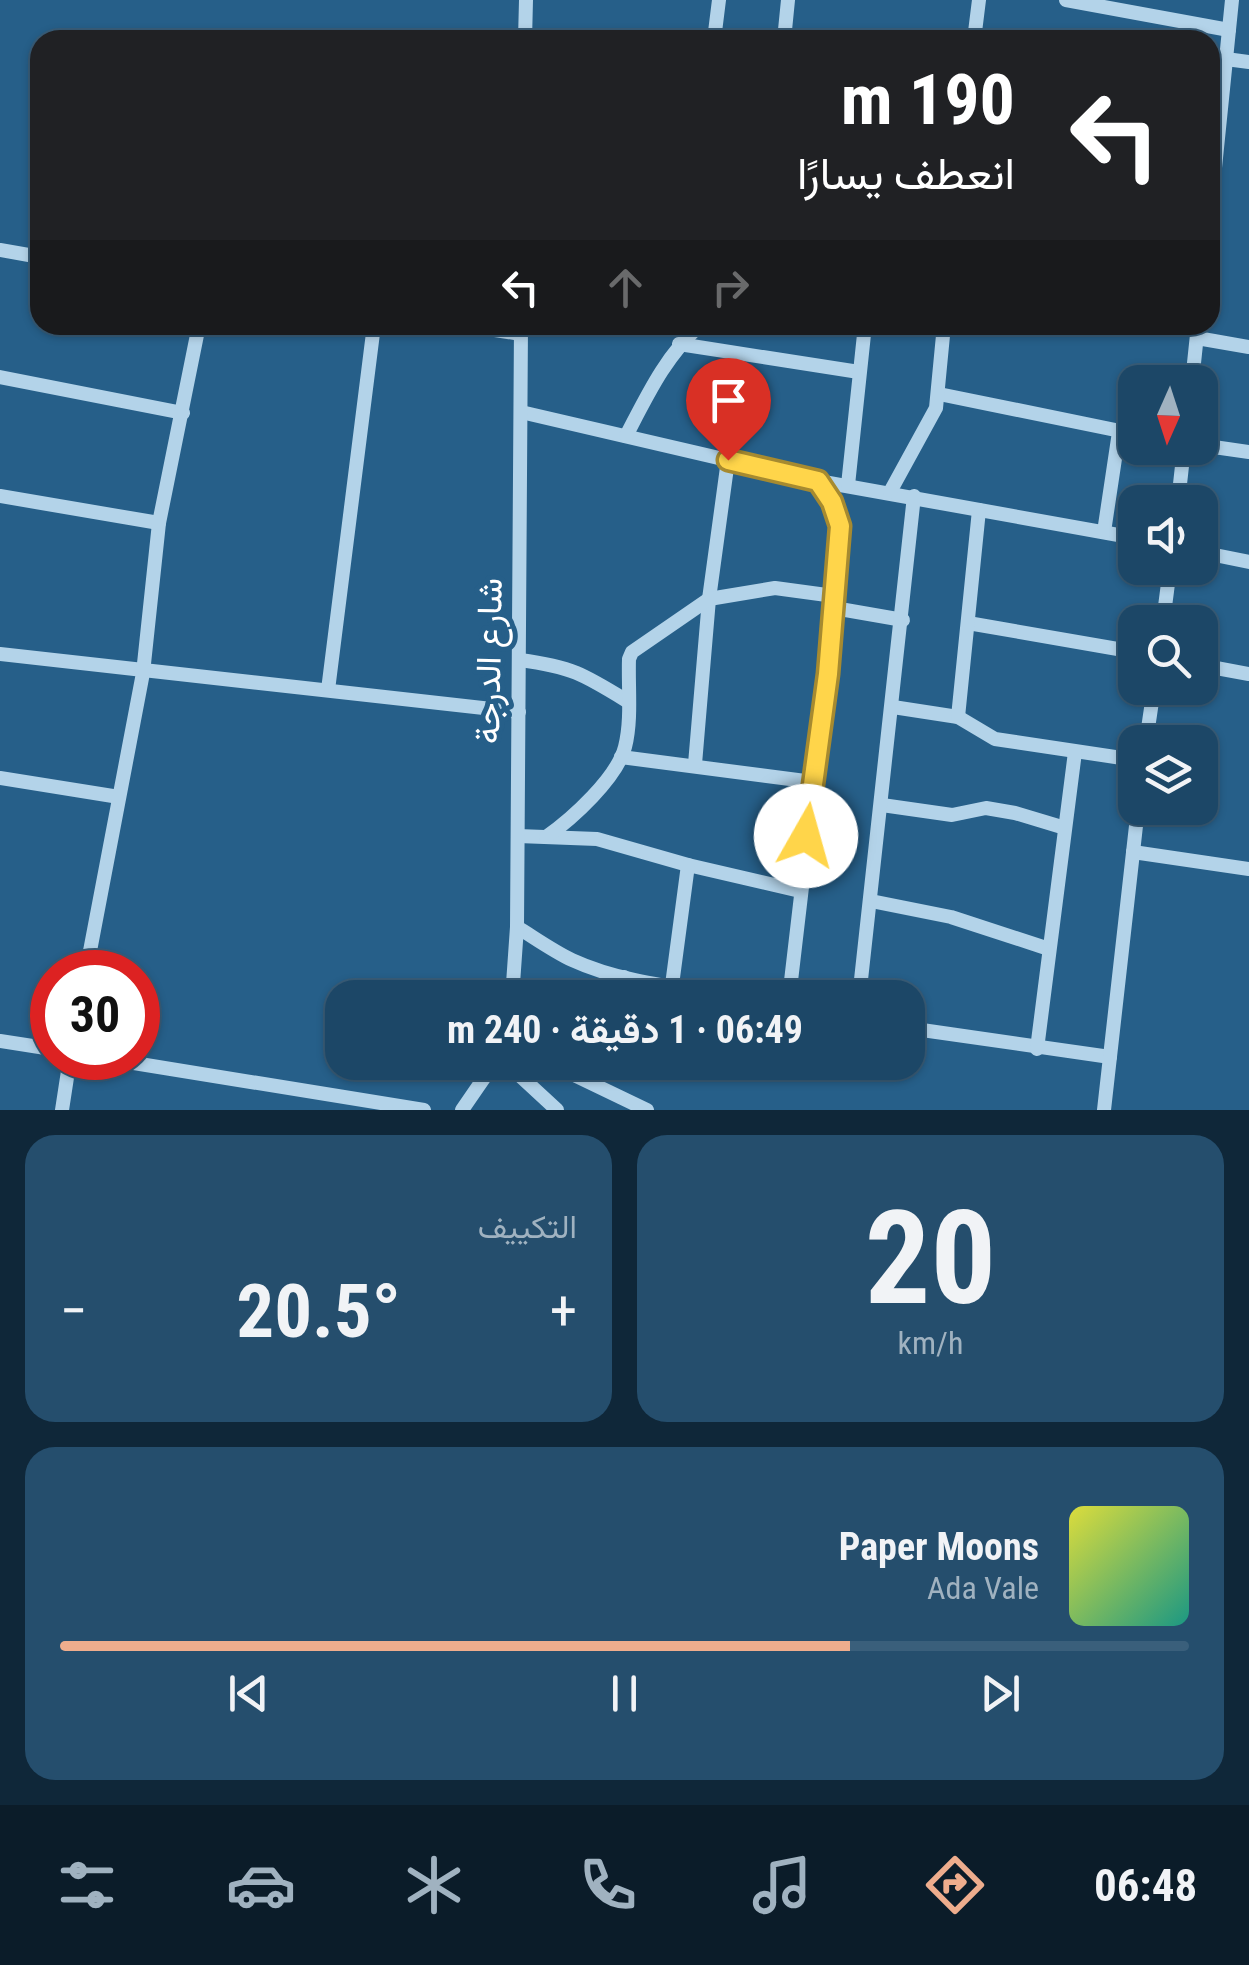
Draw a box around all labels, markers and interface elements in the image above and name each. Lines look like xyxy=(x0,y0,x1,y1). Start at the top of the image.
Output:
text: 190 m xyxy=(841,59,1015,141)
icon: left xyxy=(1050,70,1180,200)
text: انعطف يسارًا xyxy=(797,147,1015,200)
icon: left xyxy=(493,260,548,315)
icon: ahead xyxy=(598,260,653,315)
icon: right xyxy=(703,260,758,315)
pin xyxy=(686,358,771,461)
north arrow xyxy=(1118,365,1218,465)
map controls xyxy=(1118,365,1218,825)
icon: arrive xyxy=(701,373,756,428)
button: sound xyxy=(1118,485,1218,585)
street label: شارع الدرجة xyxy=(467,578,514,744)
button: search xyxy=(1118,605,1218,705)
button: layers xyxy=(1118,725,1218,825)
position arrow xyxy=(754,784,858,888)
speed limit sign: 30 xyxy=(30,950,160,1080)
text: 06:49 · 1 دقيقة · 240 m xyxy=(447,1008,803,1052)
text: 20 xyxy=(865,1182,996,1335)
text: التكييف xyxy=(478,1208,577,1246)
text: 20.5° xyxy=(236,1267,401,1355)
text: − xyxy=(60,1279,88,1343)
text: + xyxy=(550,1279,577,1343)
text: km/h xyxy=(898,1324,963,1362)
text: Paper Moons xyxy=(839,1525,1039,1569)
text: Ada Vale xyxy=(927,1569,1039,1607)
icon: previous xyxy=(221,1666,276,1721)
icon: pause xyxy=(597,1666,652,1721)
icon: next xyxy=(973,1666,1028,1721)
icon: filters xyxy=(52,1850,122,1920)
icon: car xyxy=(226,1850,296,1920)
icon: climate xyxy=(399,1850,469,1920)
icon: phone xyxy=(573,1850,643,1920)
icon: music xyxy=(747,1850,817,1920)
icon: directions xyxy=(920,1850,990,1920)
text: 06:48 xyxy=(1094,1859,1197,1912)

